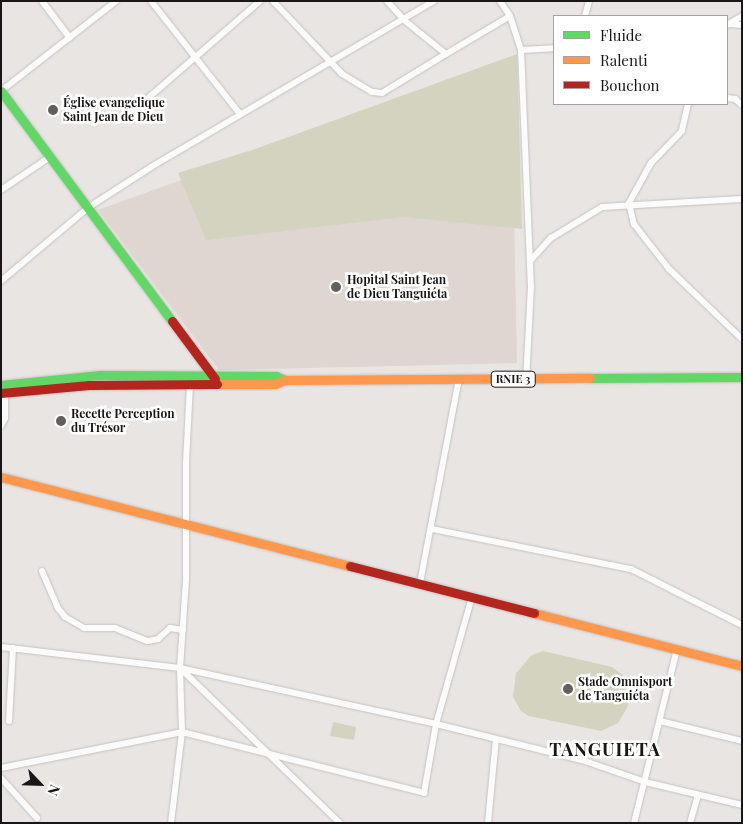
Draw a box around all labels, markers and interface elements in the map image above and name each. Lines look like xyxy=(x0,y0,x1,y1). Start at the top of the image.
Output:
legend xyxy=(553,15,728,105)
text: Fluide xyxy=(600,25,642,45)
text: Ralenti xyxy=(600,50,648,70)
text: Bouchon xyxy=(600,75,660,95)
place label: Église evangelique Saint Jean de Dieu xyxy=(63,96,165,124)
marker: Église evangelique Saint Jean de Dieu xyxy=(47,104,59,116)
place label: Hopital Saint Jean de Dieu Tanguiéta xyxy=(347,273,448,301)
marker: Hopital Saint Jean de Dieu Tanguiéta xyxy=(329,280,343,294)
road number: RNIE 3 xyxy=(490,370,536,388)
place label: Recette Perception du Trésor xyxy=(71,407,175,435)
marker: Recette Perception du Trésor xyxy=(55,415,67,427)
place label: Stade Omnisport de Tanguiéta xyxy=(578,675,672,703)
marker: Stade Omnisport de Tanguiéta xyxy=(562,683,574,695)
district label: TANGUIETA xyxy=(548,738,662,760)
north arrow xyxy=(15,759,65,809)
text: N xyxy=(43,782,65,799)

